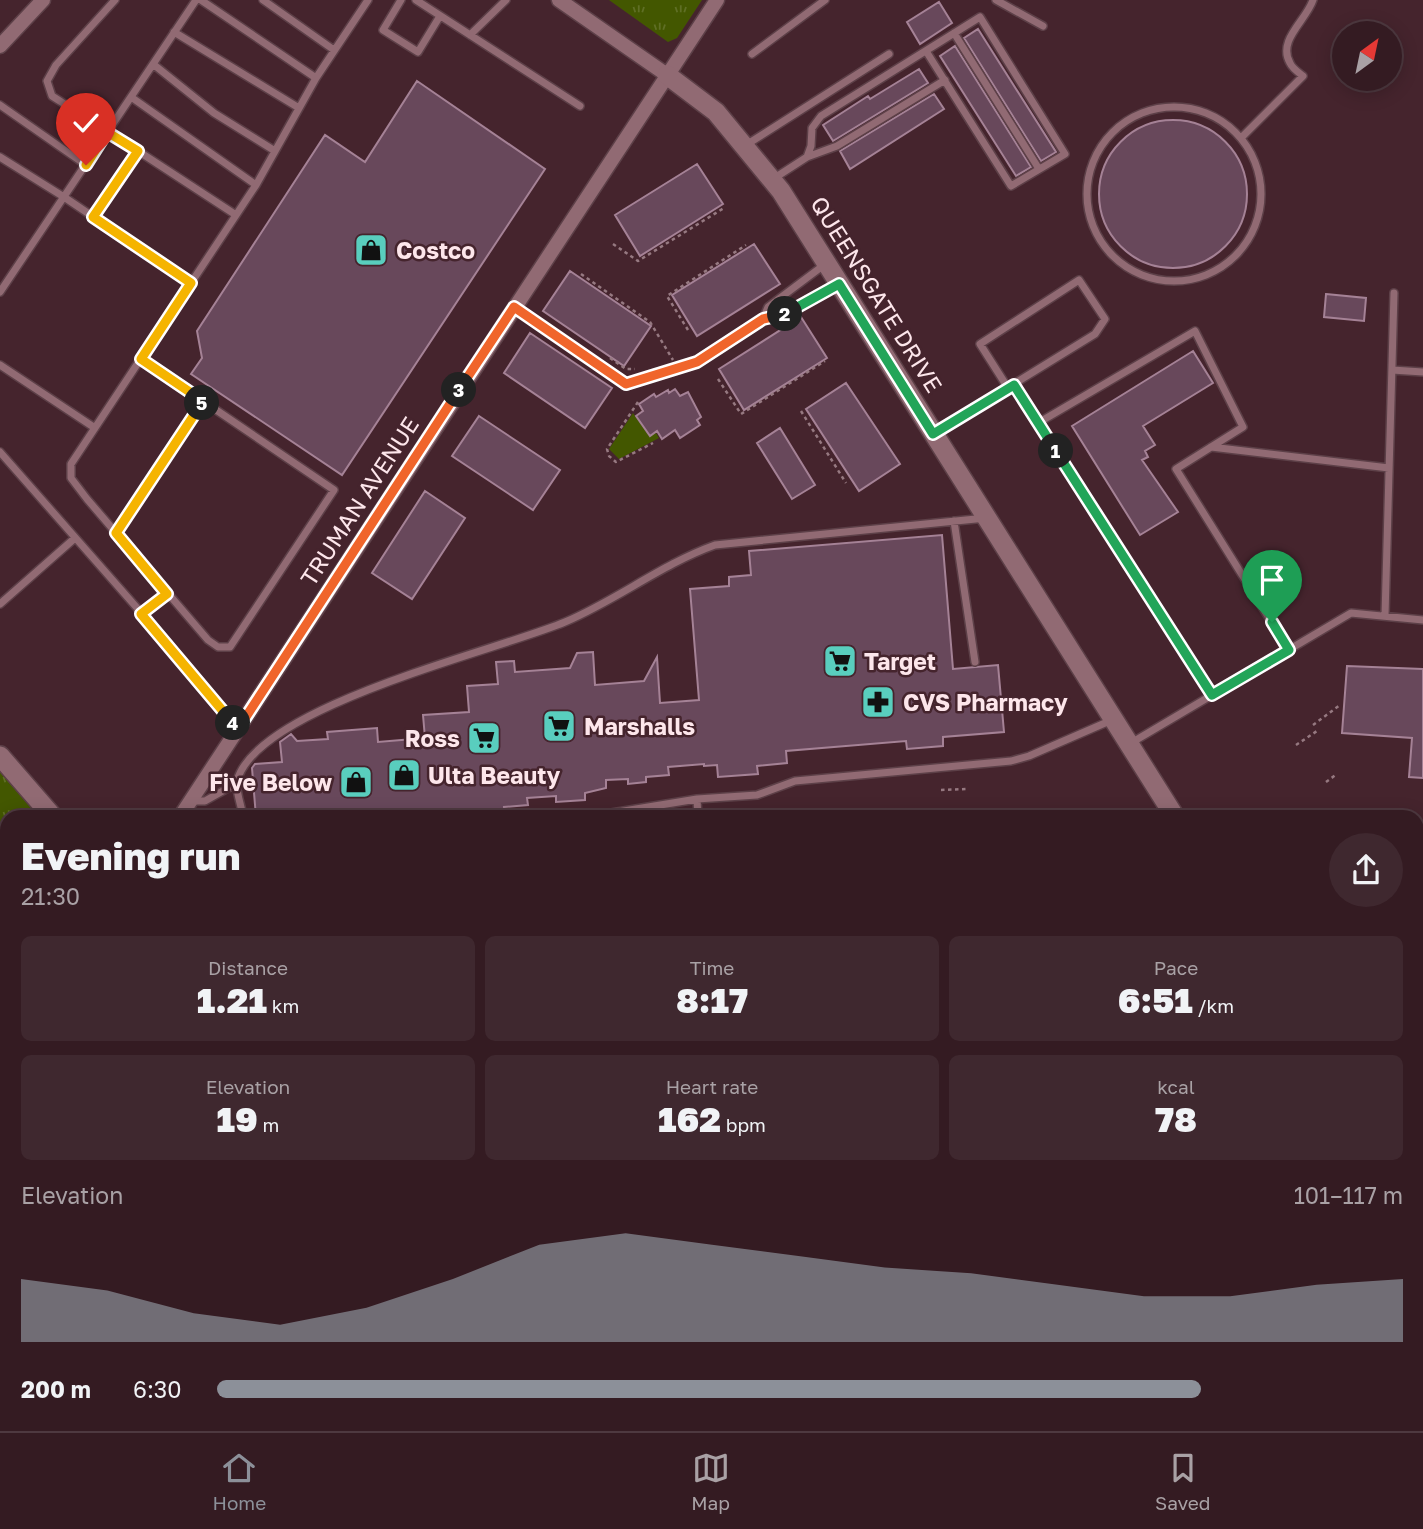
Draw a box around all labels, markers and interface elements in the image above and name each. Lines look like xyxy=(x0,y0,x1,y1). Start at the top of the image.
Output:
north arrow xyxy=(1332,21,1402,91)
map controls xyxy=(1332,21,1402,91)
pin xyxy=(56,93,116,165)
icon: check xyxy=(67,104,105,142)
street label: QUEENSGATE DRIVE xyxy=(805,191,949,397)
shop icon: Costco xyxy=(352,231,390,269)
place label: Costco xyxy=(396,236,475,264)
pin: 2 xyxy=(768,296,802,332)
text: 2 xyxy=(779,302,790,325)
pin: 3 xyxy=(442,372,476,408)
text: 3 xyxy=(453,378,464,401)
pin: 5 xyxy=(184,386,220,420)
text: 5 xyxy=(196,391,207,414)
street label: TRUMAN AVENUE xyxy=(294,411,424,591)
pin: 1 xyxy=(1038,434,1074,468)
text: 1 xyxy=(1051,439,1060,462)
pin xyxy=(1242,550,1302,622)
icon: arrive xyxy=(1253,561,1291,599)
supermarket icon: Target xyxy=(821,642,859,680)
place label: Target xyxy=(864,647,936,675)
pharmacy icon: CVS Pharmacy xyxy=(859,683,897,721)
place label: CVS Pharmacy xyxy=(903,688,1068,716)
pin: 4 xyxy=(216,706,250,740)
supermarket icon: Marshalls xyxy=(540,707,578,745)
text: 4 xyxy=(227,711,238,734)
place label: Marshalls xyxy=(584,712,695,740)
supermarket icon: Ross xyxy=(465,719,503,757)
place label: Ross xyxy=(405,724,460,752)
shop icon: Ulta Beauty xyxy=(385,756,423,794)
place label: Ulta Beauty xyxy=(428,761,561,789)
shop icon: Five Below xyxy=(337,763,375,801)
place label: Five Below xyxy=(209,768,332,796)
text: Evening run xyxy=(21,833,240,878)
button: share xyxy=(1329,833,1403,907)
text: 21:30 xyxy=(21,882,80,910)
text: Distance xyxy=(208,956,288,979)
text: Time xyxy=(690,956,734,979)
text: Pace xyxy=(1154,956,1198,979)
text: 1.21 xyxy=(197,979,267,1021)
text: 8:17 xyxy=(676,979,748,1021)
text: 6:51 xyxy=(1118,979,1193,1021)
text: km xyxy=(267,994,299,1017)
text: /km xyxy=(1193,994,1234,1017)
text: Elevation xyxy=(206,1075,290,1098)
text: Heart rate xyxy=(666,1075,758,1098)
text: kcal xyxy=(1157,1075,1195,1098)
text: 19 xyxy=(217,1098,258,1140)
text: 162 xyxy=(658,1098,721,1140)
text: 78 xyxy=(1155,1098,1197,1140)
text: m xyxy=(258,1113,279,1136)
text: bpm xyxy=(721,1113,766,1136)
text: Elevation xyxy=(21,1181,123,1209)
text: 101–117 m xyxy=(1294,1181,1403,1209)
text: 200 m xyxy=(21,1375,91,1403)
text: 6:30 xyxy=(133,1375,182,1403)
tab: Home xyxy=(213,1449,266,1514)
tab: Map xyxy=(691,1449,730,1514)
tab: Saved xyxy=(1155,1449,1210,1514)

